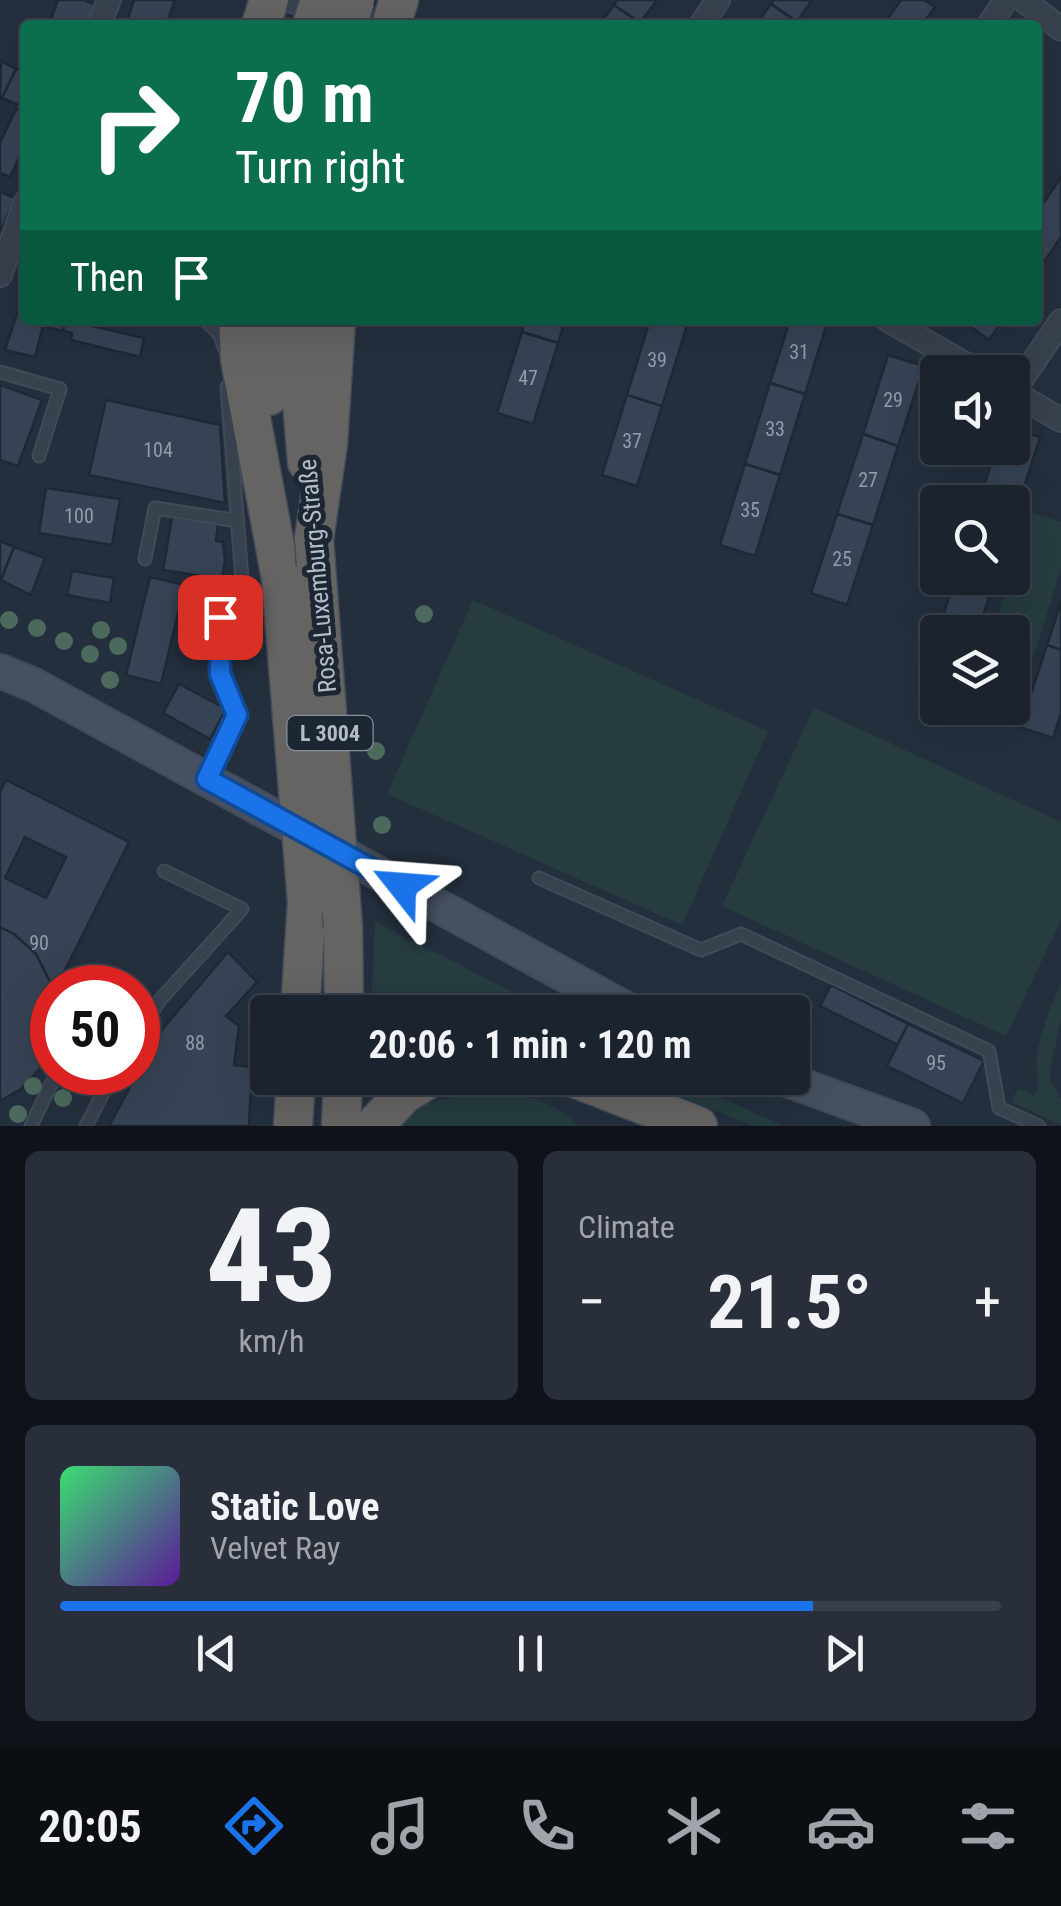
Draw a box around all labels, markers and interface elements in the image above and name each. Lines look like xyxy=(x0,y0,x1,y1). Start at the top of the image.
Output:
text: 70 m xyxy=(235,57,374,139)
icon: right xyxy=(70,60,200,190)
text: Turn right xyxy=(235,141,405,194)
icon: arrive xyxy=(164,250,219,305)
text: Then xyxy=(70,256,144,300)
house number: 31 xyxy=(789,340,809,364)
house number: 39 xyxy=(647,348,667,372)
map controls xyxy=(920,355,1030,725)
button: sound xyxy=(920,355,1030,465)
house number: 47 xyxy=(518,366,538,390)
house number: 29 xyxy=(883,388,903,412)
house number: 33 xyxy=(765,417,785,441)
house number: 37 xyxy=(622,429,642,453)
house number: 104 xyxy=(143,438,173,462)
street label: Rosa-Luxemburg-Straße xyxy=(293,458,342,694)
house number: 27 xyxy=(858,468,878,492)
button: search xyxy=(920,485,1030,595)
house number: 35 xyxy=(740,498,760,522)
house number: 100 xyxy=(64,504,94,528)
house number: 25 xyxy=(832,547,852,571)
pin xyxy=(178,575,263,660)
icon: arrive xyxy=(193,590,248,645)
button: layers xyxy=(920,615,1030,725)
road number: L 3004 xyxy=(288,716,372,750)
position arrow xyxy=(350,834,454,938)
house number: 90 xyxy=(29,931,49,955)
speed limit sign: 50 xyxy=(30,965,160,1095)
text: 20:06 · 1 min · 120 m xyxy=(369,1023,691,1067)
house number: 88 xyxy=(185,1031,205,1055)
house number: 95 xyxy=(926,1051,946,1075)
text: 43 xyxy=(206,1180,337,1333)
text: Climate xyxy=(578,1208,675,1246)
text: 21.5° xyxy=(707,1258,872,1346)
text: − xyxy=(578,1270,606,1334)
text: + xyxy=(974,1270,1001,1334)
text: km/h xyxy=(239,1322,304,1360)
text: Static Love xyxy=(210,1485,379,1529)
text: Velvet Ray xyxy=(210,1529,340,1567)
icon: previous xyxy=(189,1626,244,1681)
icon: pause xyxy=(503,1626,558,1681)
icon: next xyxy=(817,1626,872,1681)
icon: directions xyxy=(219,1791,289,1861)
icon: music xyxy=(365,1791,435,1861)
icon: phone xyxy=(512,1791,582,1861)
icon: climate xyxy=(659,1791,729,1861)
icon: car xyxy=(806,1791,876,1861)
icon: filters xyxy=(953,1791,1023,1861)
text: 20:05 xyxy=(38,1800,142,1853)

